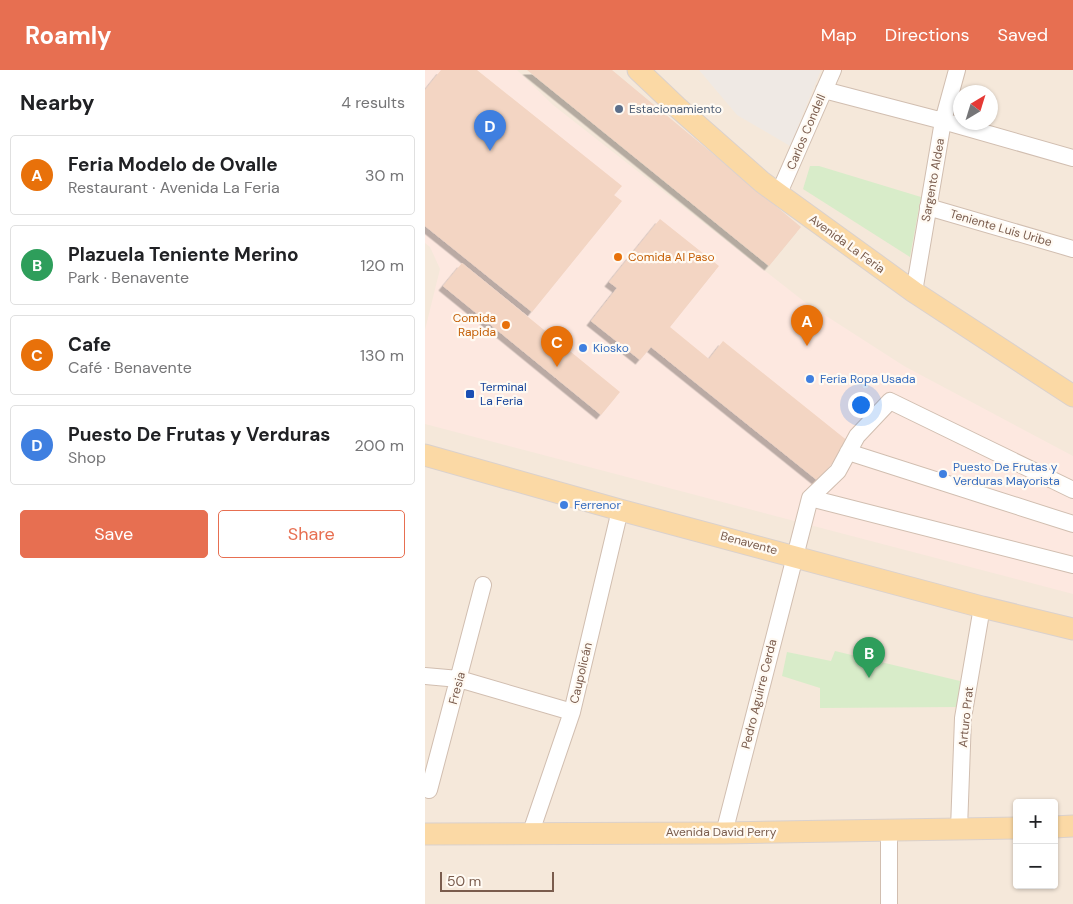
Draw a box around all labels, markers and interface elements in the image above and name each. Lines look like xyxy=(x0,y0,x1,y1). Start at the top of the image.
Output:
text: Roamly xyxy=(25,20,112,51)
text: Map xyxy=(821,23,857,47)
text: Directions xyxy=(885,23,970,47)
text: Saved xyxy=(998,23,1048,47)
north arrow xyxy=(953,85,998,130)
text: Nearby xyxy=(20,89,94,117)
text: 4 results xyxy=(341,92,405,113)
street label: Carlos Condell xyxy=(783,92,829,172)
place label: Estacionamiento xyxy=(629,101,722,117)
marker: Estacionamiento xyxy=(613,103,625,115)
pin: D xyxy=(474,110,506,151)
street label: Sargento Aldea xyxy=(918,137,948,223)
text: Feria Modelo de Ovalle xyxy=(68,152,278,177)
text: A xyxy=(31,165,43,186)
text: 30 m xyxy=(365,165,404,186)
text: Restaurant · Avenida La Feria xyxy=(68,177,280,198)
street label: Teniente Luis Uribe xyxy=(948,206,1054,250)
street label: Avenida La Feria xyxy=(806,211,888,277)
text: Plazuela Teniente Merino xyxy=(68,242,299,267)
place label: Comida Al Paso xyxy=(628,249,715,265)
marker: Comida Al Paso xyxy=(612,251,624,263)
text: B xyxy=(32,255,42,276)
text: 120 m xyxy=(360,255,404,276)
text: Park · Benavente xyxy=(68,267,189,288)
pin: A xyxy=(791,305,823,346)
place label: Comida Rapida xyxy=(453,310,496,340)
marker: Comida Rapida xyxy=(500,319,512,331)
pin: C xyxy=(541,326,573,367)
text: Cafe xyxy=(68,332,111,357)
place label: Kiosko xyxy=(593,340,629,356)
marker: Kiosko xyxy=(577,342,589,354)
text: C xyxy=(31,345,43,366)
text: 130 m xyxy=(360,345,404,366)
text: Café · Benavente xyxy=(68,357,192,378)
place label: Feria Ropa Usada xyxy=(820,371,916,387)
marker: Feria Ropa Usada xyxy=(804,373,816,385)
place label: Terminal La Feria xyxy=(480,379,527,409)
marker: Terminal La Feria xyxy=(464,388,476,400)
your location xyxy=(848,392,874,418)
text: Puesto De Frutas y Verduras xyxy=(68,422,330,447)
text: D xyxy=(31,435,43,456)
text: 200 m xyxy=(355,435,404,456)
text: Shop xyxy=(68,447,106,468)
place label: Puesto De Frutas y Verduras Mayorista xyxy=(953,459,1060,489)
marker: Puesto De Frutas y Verduras Mayorista xyxy=(937,468,949,480)
place label: Ferrenor xyxy=(574,497,621,513)
marker: Ferrenor xyxy=(558,499,570,511)
button: Save xyxy=(20,510,208,558)
button: Share xyxy=(218,510,405,558)
street label: Benavente xyxy=(719,528,779,558)
pin: B xyxy=(853,637,885,678)
street label: Pedro Aguirre Cerda xyxy=(738,638,780,750)
street label: Caupolicán xyxy=(566,641,596,705)
street label: Fresia xyxy=(445,670,469,706)
street label: Arturo Prat xyxy=(955,686,977,748)
map controls xyxy=(1013,799,1058,889)
button: + xyxy=(1013,799,1058,844)
street label: Avenida David Perry xyxy=(666,824,777,840)
button: − xyxy=(1013,844,1058,889)
scale bar xyxy=(440,869,554,892)
text: 50 m xyxy=(447,872,481,890)

